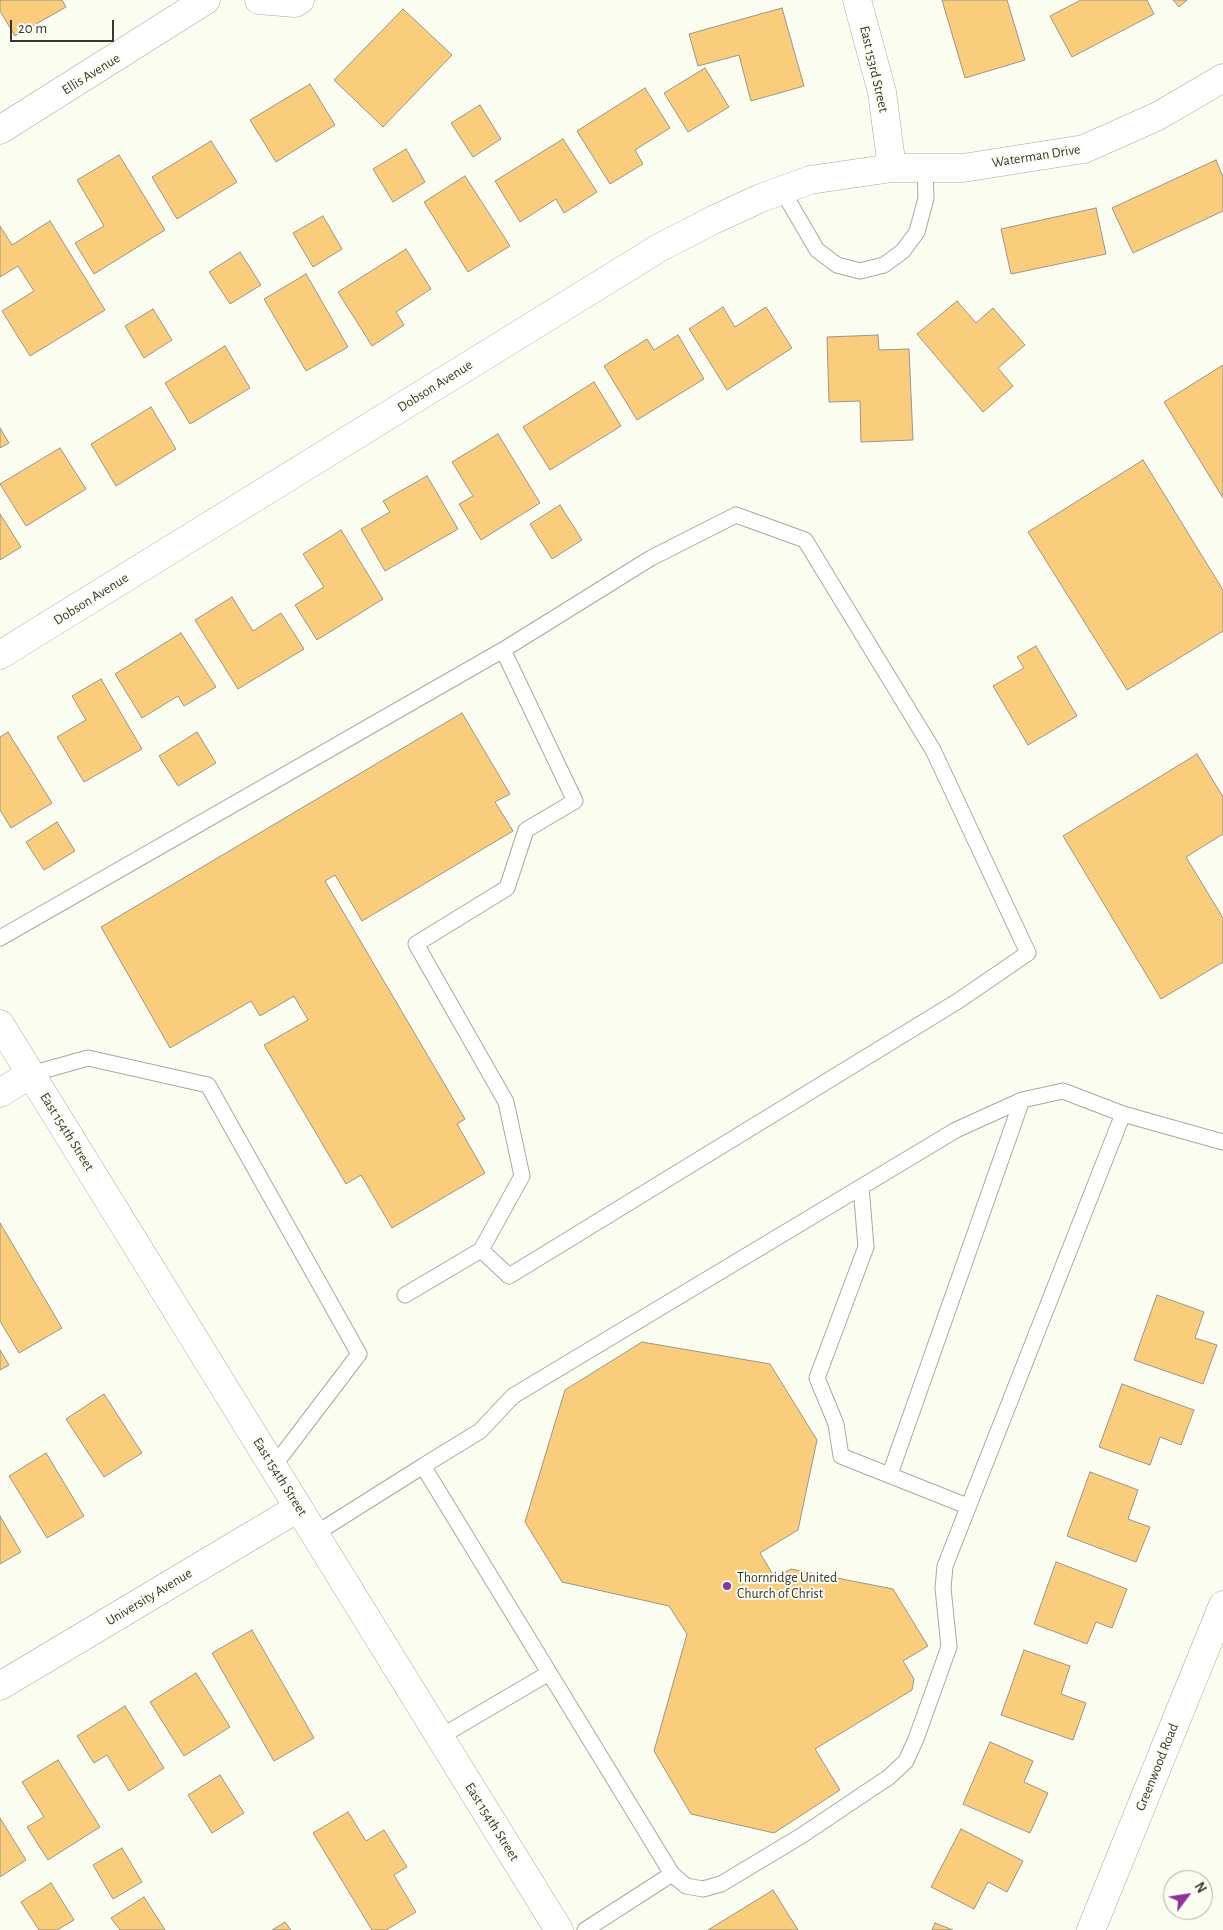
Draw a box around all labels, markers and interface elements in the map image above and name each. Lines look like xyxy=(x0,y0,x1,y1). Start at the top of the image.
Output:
scale bar xyxy=(12,10,116,42)
text: 20 m xyxy=(18,21,47,36)
street label: East 153rd Street xyxy=(856,24,892,114)
street label: Ellis Avenue xyxy=(59,50,123,98)
street label: Waterman Drive xyxy=(990,141,1082,171)
street label: Dobson Avenue xyxy=(394,356,476,416)
street label: Dobson Avenue xyxy=(50,569,132,629)
street label: East 154th Street xyxy=(36,1090,98,1174)
street label: East 154th Street xyxy=(249,1435,311,1519)
street label: University Avenue xyxy=(103,1565,195,1629)
place label: Thornridge United Church of Christ xyxy=(737,1570,837,1602)
marker: Thornridge United Church of Christ xyxy=(721,1580,733,1592)
street label: Greenwood Road xyxy=(1132,1721,1182,1813)
street label: East 154th Street xyxy=(461,1780,523,1864)
north arrow xyxy=(1163,1870,1213,1920)
text: N xyxy=(1191,1880,1209,1896)

